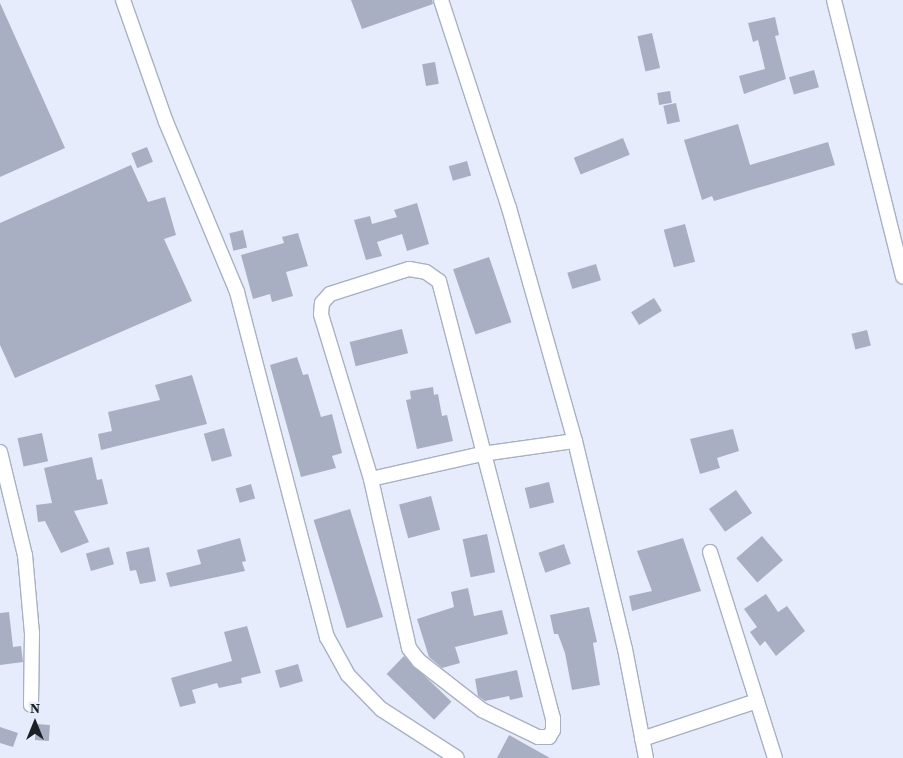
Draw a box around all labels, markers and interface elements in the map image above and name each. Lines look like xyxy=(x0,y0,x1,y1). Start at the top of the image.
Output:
north arrow xyxy=(10,698,60,748)
text: N xyxy=(30,698,40,718)

